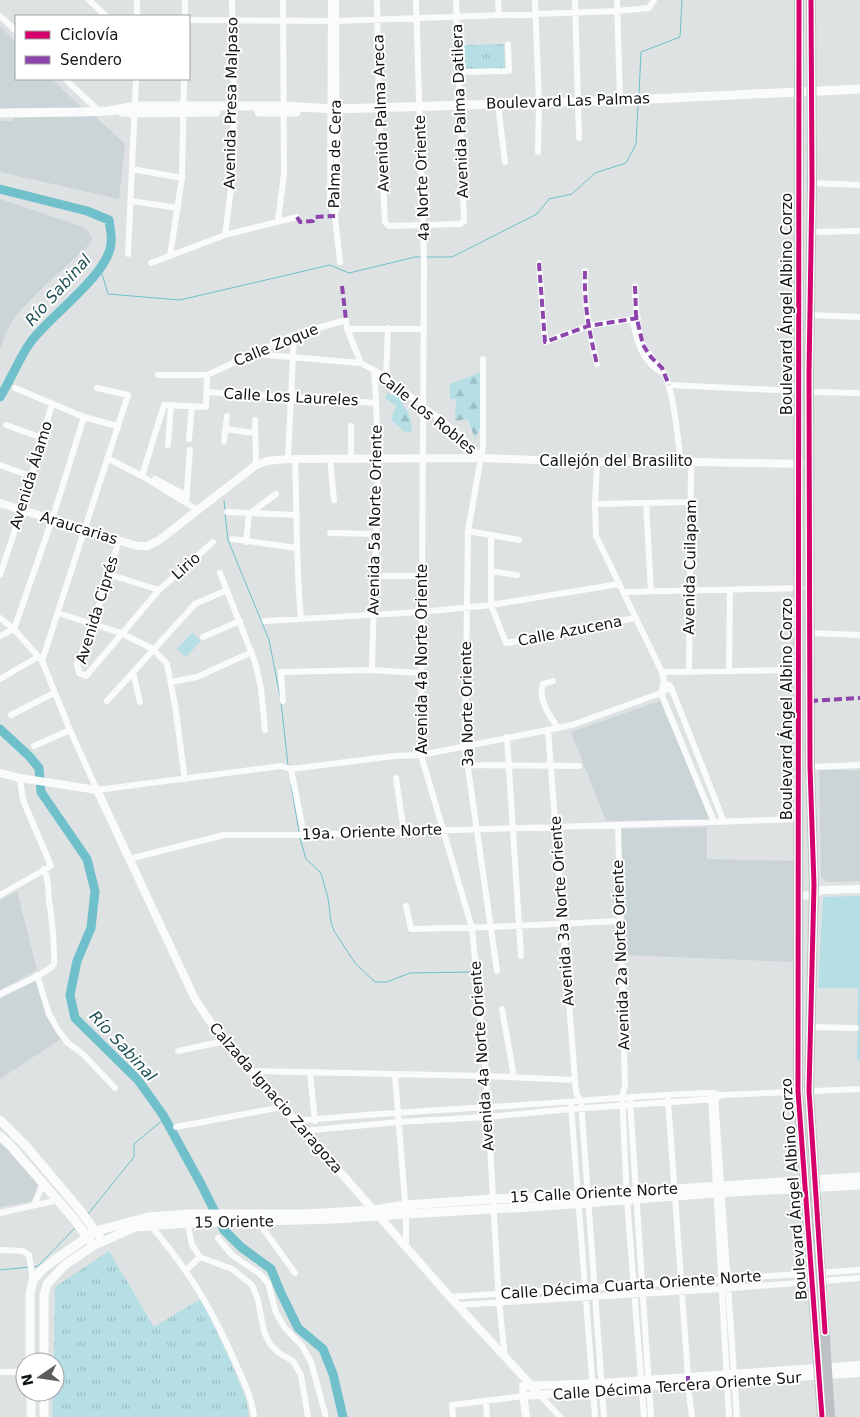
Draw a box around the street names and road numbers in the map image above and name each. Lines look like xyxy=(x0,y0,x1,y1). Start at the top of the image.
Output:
street label: Avenida Presa Malpaso xyxy=(220,17,242,189)
street label: Avenida Palma Datilera xyxy=(448,23,472,199)
street label: Avenida Palma Areca xyxy=(369,34,393,192)
street label: Boulevard Las Palmas xyxy=(486,89,651,113)
street label: Palma de Cera xyxy=(325,99,345,209)
street label: 4a Norte Oriente xyxy=(411,115,433,241)
street label: Boulevard Ángel Albino Corzo xyxy=(777,193,796,415)
street label: Calle Zoque xyxy=(231,320,321,370)
street label: Calle Los Robles xyxy=(374,368,480,458)
street label: Calle Los Laureles xyxy=(223,384,359,410)
street label: Avenida Álamo xyxy=(5,418,56,531)
street label: Avenida 5a Norte Oriente xyxy=(364,425,386,615)
street label: Callejón del Brasilito xyxy=(539,452,693,470)
street label: Avenida Cuilapam xyxy=(680,499,700,635)
street label: Araucarias xyxy=(38,508,120,548)
street label: Lirio xyxy=(168,549,204,583)
street label: Avenida Ciprés xyxy=(72,554,122,666)
street label: Avenida 4a Norte Oriente xyxy=(413,564,431,754)
street label: Boulevard Ángel Albino Corzo xyxy=(777,598,796,820)
street label: Calle Azucena xyxy=(516,612,624,650)
street label: 3a Norte Oriente xyxy=(457,641,477,767)
street label: Avenida 3a Norte Oriente xyxy=(546,815,578,1007)
street label: 19a. Oriente Norte xyxy=(302,821,442,843)
street label: Avenida 2a Norte Oriente xyxy=(609,859,633,1051)
street label: Avenida 4a Norte Oriente xyxy=(466,960,498,1152)
street label: Calzada Ignacio Zaragoza xyxy=(206,1019,346,1177)
street label: Boulevard Ángel Albino Corzo xyxy=(776,1077,811,1301)
street label: 15 Calle Oriente Norte xyxy=(510,1180,678,1206)
street label: 15 Oriente xyxy=(194,1212,274,1232)
street label: Calle Décima Cuarta Oriente Norte xyxy=(500,1267,762,1303)
street label: Calle Décima Tercera Oriente Sur xyxy=(552,1368,803,1404)

